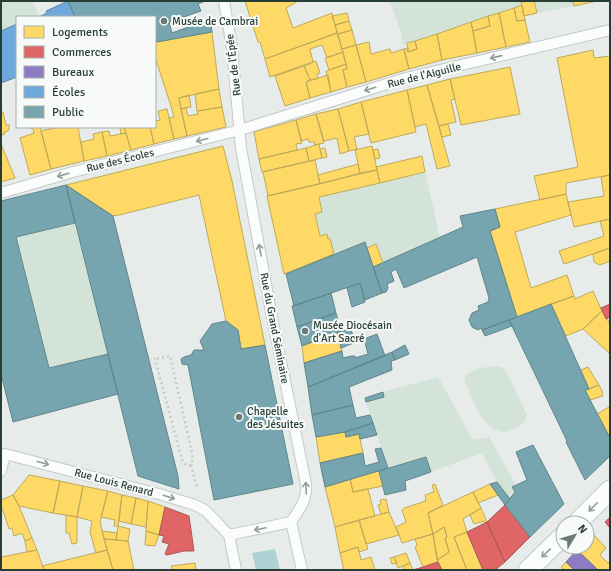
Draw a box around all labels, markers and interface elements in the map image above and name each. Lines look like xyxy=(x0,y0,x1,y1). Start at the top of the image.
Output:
place label: Musée de Cambrai xyxy=(172,15,258,28)
legend xyxy=(16,16,156,128)
marker: Musée de Cambrai xyxy=(159,16,169,26)
text: Logements xyxy=(52,25,108,40)
street label: Rue de l'Épée xyxy=(222,33,244,97)
text: Commerces xyxy=(52,45,112,60)
one-way arrow xyxy=(490,54,503,62)
street label: Rue de l'Aiguille xyxy=(386,60,462,91)
text: Bureaux xyxy=(52,65,95,80)
text: Écoles xyxy=(52,85,85,100)
one-way arrow xyxy=(364,86,376,94)
text: Public xyxy=(52,105,84,120)
one-way arrow xyxy=(196,136,209,144)
street label: Rue des Écoles xyxy=(85,145,155,175)
one-way arrow xyxy=(56,172,69,179)
one-way arrow xyxy=(256,244,264,257)
street label: Rue du Grand Séminaire xyxy=(257,272,292,385)
place label: Musée Diocésain d'Art Sacré xyxy=(313,319,392,345)
marker: Musée Diocésain d'Art Sacré xyxy=(300,326,310,336)
place label: Chapelle des Jésuites xyxy=(247,405,304,431)
marker: Chapelle des Jésuites xyxy=(234,412,244,422)
one-way arrow xyxy=(36,460,49,468)
street label: Rue Louis Renard xyxy=(73,466,155,499)
one-way arrow xyxy=(303,482,310,495)
one-way arrow xyxy=(162,494,175,501)
one-way arrow xyxy=(588,502,598,511)
north arrow xyxy=(555,515,595,555)
text: N xyxy=(575,522,590,536)
one-way arrow xyxy=(254,525,267,533)
one-way arrow xyxy=(541,548,551,558)

